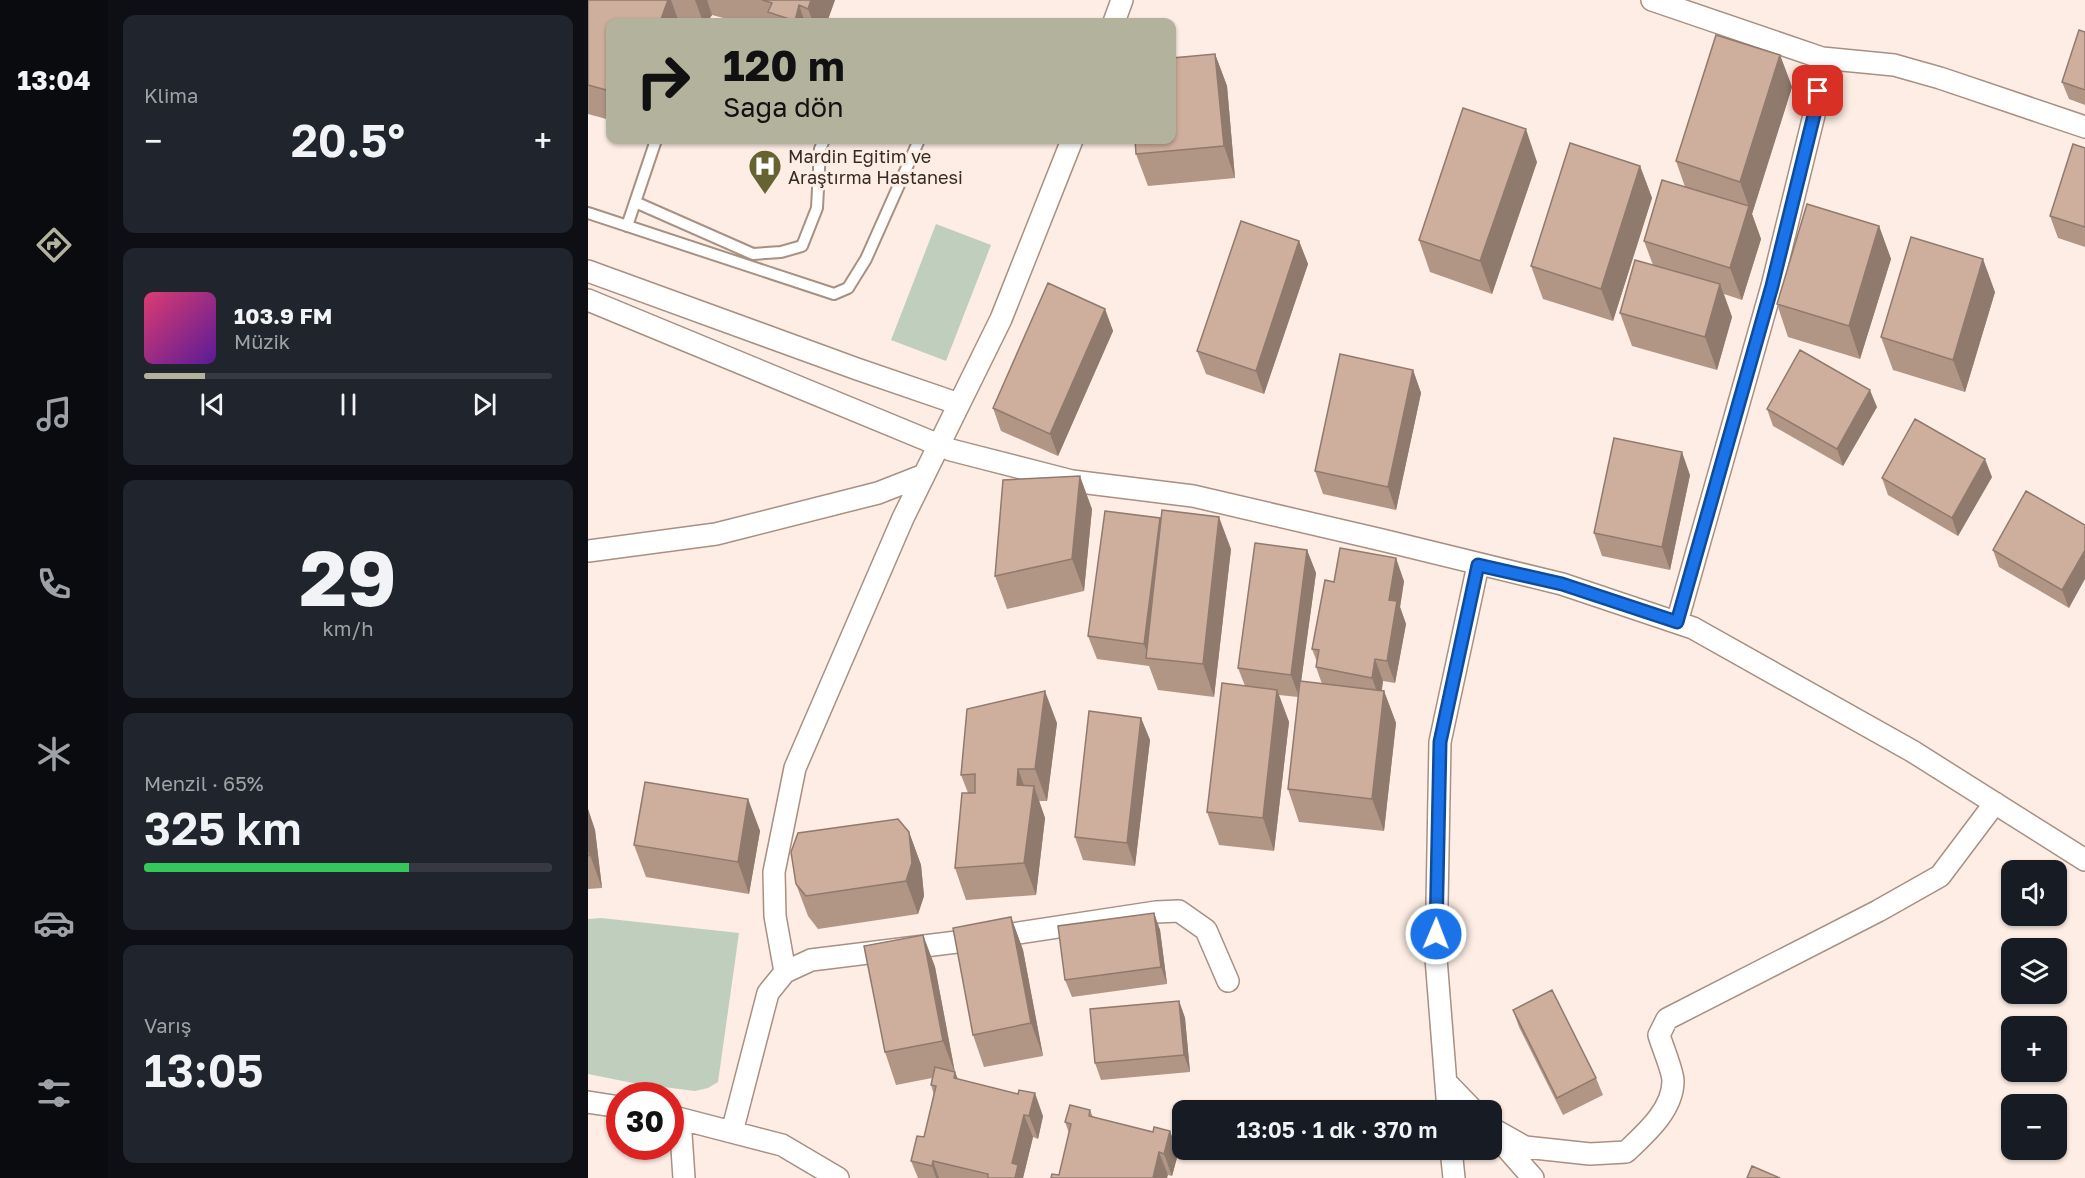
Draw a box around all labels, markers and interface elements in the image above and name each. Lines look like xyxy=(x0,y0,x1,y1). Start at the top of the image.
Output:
text: 120 m xyxy=(723,40,845,90)
icon: right xyxy=(624,42,702,120)
text: 13:04 xyxy=(17,64,91,96)
pin xyxy=(1792,65,1843,116)
icon: arrive xyxy=(1801,74,1834,107)
text: Klima xyxy=(144,83,198,107)
text: Sağa dön xyxy=(723,91,844,123)
text: 20.5° xyxy=(291,113,405,167)
text: − xyxy=(144,121,162,160)
text: + xyxy=(534,121,552,160)
place label: Mardin Eğitim ve Araştırma Hastanesi xyxy=(788,145,963,188)
hospital icon: Mardin Eğitim ve Araştırma Hastanesi xyxy=(747,148,783,195)
icon: directions xyxy=(33,224,75,266)
text: 103.9 FM xyxy=(234,302,332,329)
text: Müzik xyxy=(234,329,290,353)
icon: previous xyxy=(196,388,229,421)
icon: pause xyxy=(332,388,365,421)
icon: next xyxy=(468,388,501,421)
icon: music xyxy=(33,393,75,435)
text: 29 xyxy=(299,530,397,623)
icon: phone xyxy=(33,563,75,605)
text: km/h xyxy=(323,616,373,640)
icon: climate xyxy=(33,733,75,775)
text: Menzil · 65% xyxy=(144,771,264,795)
text: 325 km xyxy=(144,801,302,855)
map controls xyxy=(2001,860,2067,1160)
button: sound xyxy=(2001,860,2067,926)
icon: car xyxy=(33,902,75,944)
position arrow xyxy=(1404,902,1468,966)
button: layers xyxy=(2001,938,2067,1004)
text: Varış xyxy=(144,1013,191,1037)
button: + xyxy=(2001,1016,2067,1082)
text: 13:05 xyxy=(144,1043,264,1097)
icon: filters xyxy=(33,1072,75,1114)
speed limit sign: 30 xyxy=(606,1082,684,1160)
button: − xyxy=(2001,1094,2067,1160)
text: 13:05 · 1 dk · 370 m xyxy=(1237,1116,1437,1143)

